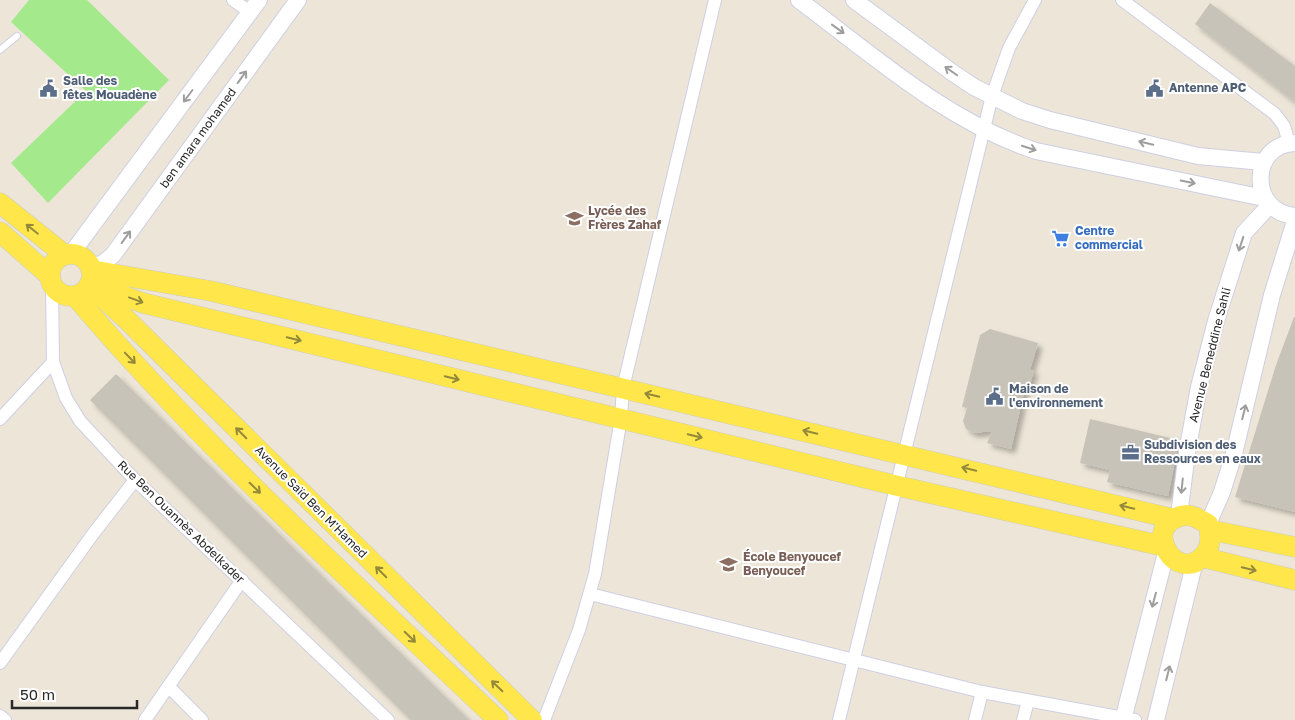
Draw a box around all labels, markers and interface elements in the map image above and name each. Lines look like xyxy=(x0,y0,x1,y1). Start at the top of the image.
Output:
one-way arrow xyxy=(831,24,845,34)
one-way arrow xyxy=(944,66,958,76)
one-way arrow xyxy=(237,70,247,84)
place label: Salle des fêtes Mouadène xyxy=(63,73,157,102)
public building icon: Salle des fêtes Mouadène xyxy=(39,78,59,98)
public building icon: Antenne APC xyxy=(1145,78,1165,98)
place label: Antenne APC xyxy=(1169,80,1247,95)
street label: ben amara mohamed xyxy=(156,85,239,191)
one-way arrow xyxy=(183,88,193,102)
one-way arrow xyxy=(1139,138,1155,147)
one-way arrow xyxy=(1021,144,1036,153)
one-way arrow xyxy=(1180,178,1196,187)
place label: Lycée des Frères Zahaf xyxy=(588,203,662,232)
school or university icon: Lycée des Frères Zahaf xyxy=(564,208,584,228)
place label: Centre commercial xyxy=(1075,223,1143,252)
one-way arrow xyxy=(25,224,39,234)
supermarket icon: Centre commercial xyxy=(1051,228,1071,248)
one-way arrow xyxy=(121,230,131,244)
one-way arrow xyxy=(1236,235,1245,251)
street label: Avenue Beneddine Sahli xyxy=(1185,286,1234,424)
one-way arrow xyxy=(128,296,143,305)
one-way arrow xyxy=(285,335,301,344)
one-way arrow xyxy=(124,352,137,364)
one-way arrow xyxy=(443,373,459,383)
place label: Maison de l'environnement xyxy=(1009,381,1103,410)
public building icon: Maison de l'environnement xyxy=(985,386,1005,406)
one-way arrow xyxy=(645,390,661,399)
one-way arrow xyxy=(1240,404,1249,420)
one-way arrow xyxy=(235,427,247,439)
one-way arrow xyxy=(803,427,819,436)
one-way arrow xyxy=(686,432,702,442)
place label: Subdivision des Ressources en eaux xyxy=(1144,437,1261,466)
street label: Avenue Saïd Ben M'Hamed xyxy=(252,442,371,561)
office icon: Subdivision des Ressources en eaux xyxy=(1120,442,1140,462)
street label: Rue Ben Ouannès Abdelkader xyxy=(115,457,248,587)
one-way arrow xyxy=(961,464,977,473)
one-way arrow xyxy=(1177,478,1187,494)
one-way arrow xyxy=(248,482,261,494)
one-way arrow xyxy=(1119,502,1135,511)
place label: École Benyoucef Benyoucef xyxy=(743,549,841,578)
school or university icon: École Benyoucef Benyoucef xyxy=(719,554,739,574)
one-way arrow xyxy=(1240,565,1256,574)
one-way arrow xyxy=(375,566,387,578)
one-way arrow xyxy=(1149,591,1158,607)
one-way arrow xyxy=(404,631,417,643)
one-way arrow xyxy=(1164,665,1173,681)
scale bar xyxy=(12,678,138,710)
one-way arrow xyxy=(490,680,503,692)
text: 50 m xyxy=(20,685,55,703)

